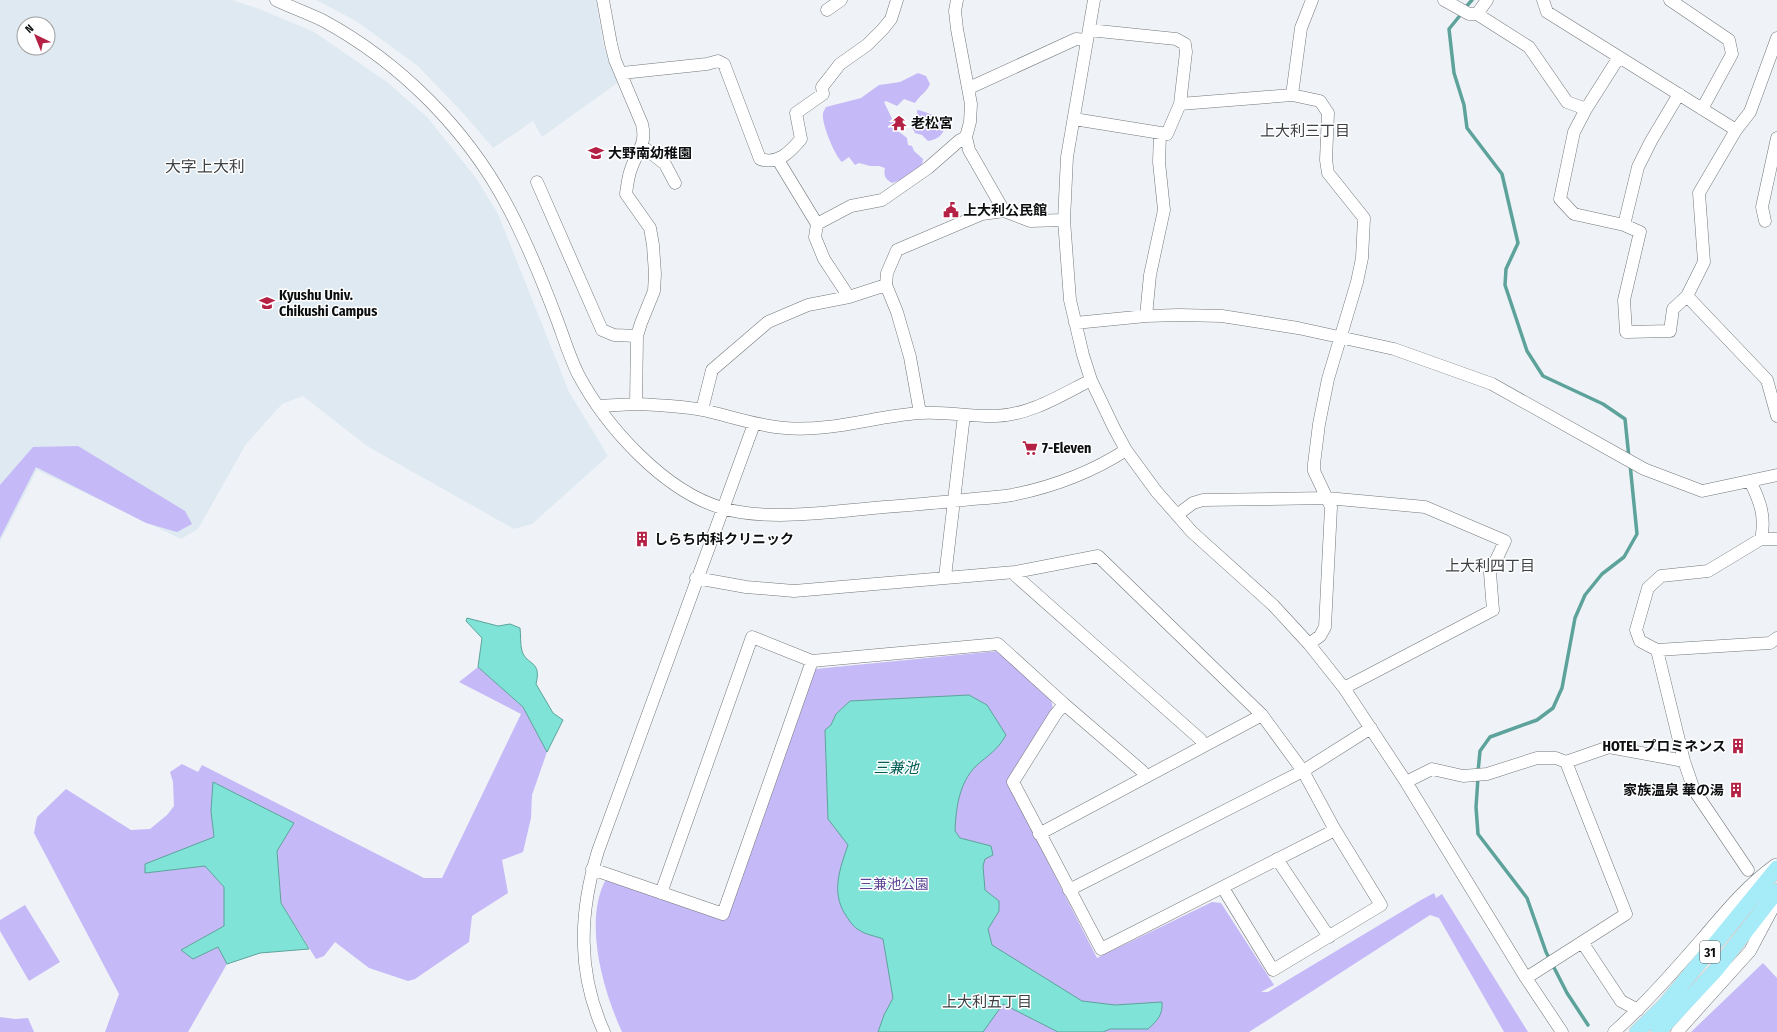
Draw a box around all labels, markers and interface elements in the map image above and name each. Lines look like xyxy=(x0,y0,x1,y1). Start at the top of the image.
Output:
north arrow xyxy=(16,16,56,56)
text: N xyxy=(23,22,36,36)
temple icon: 老松宮 xyxy=(890,114,908,132)
place label: 老松宮 xyxy=(911,115,953,132)
district label: 上大利三丁目 xyxy=(1260,122,1350,140)
school or university icon: 大野南幼稚園 xyxy=(587,144,605,162)
place label: 大野南幼稚園 xyxy=(608,145,692,162)
district label: 大字上大利 xyxy=(165,157,245,176)
public building icon: 上大利公民館 xyxy=(942,201,960,219)
place label: 上大利公民館 xyxy=(963,202,1047,219)
place label: Kyushu Univ. Chikushi Campus xyxy=(279,287,377,320)
school or university icon: Kyushu Univ. Chikushi Campus xyxy=(258,294,276,312)
supermarket icon: 7-Eleven xyxy=(1021,439,1039,457)
place label: 7-Eleven xyxy=(1042,440,1091,457)
building icon: しらち内科クリニック xyxy=(633,530,651,548)
place label: しらち内科クリニック xyxy=(654,531,794,548)
district label: 上大利四丁目 xyxy=(1445,557,1535,575)
building icon: HOTEL プロミネンス xyxy=(1729,737,1747,755)
place label: HOTEL プロミネンス xyxy=(1603,738,1726,755)
water label: 三兼池 xyxy=(873,759,920,777)
building icon: 家族温泉 華の湯 xyxy=(1727,781,1745,799)
place label: 家族温泉 華の湯 xyxy=(1623,782,1724,799)
park label: 三兼池公園 xyxy=(859,876,929,893)
road number: 31 xyxy=(1700,941,1720,963)
district label: 上大利五丁目 xyxy=(942,993,1032,1011)

